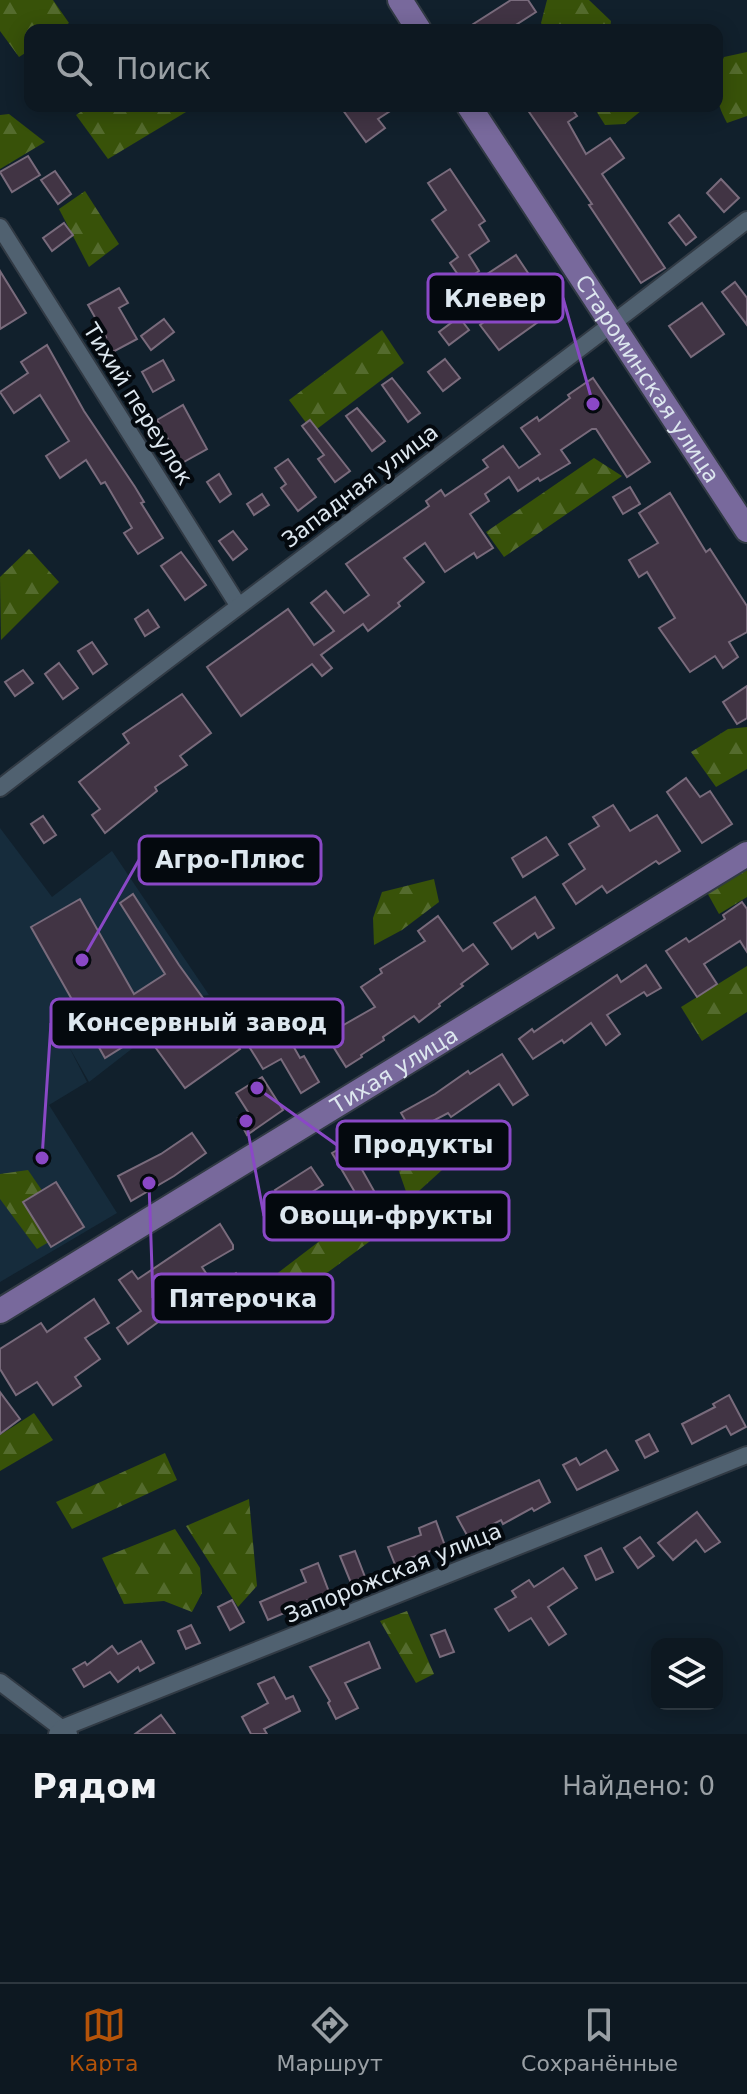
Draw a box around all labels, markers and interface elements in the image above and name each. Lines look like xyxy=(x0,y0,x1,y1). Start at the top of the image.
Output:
search box xyxy=(24,24,723,112)
icon: search xyxy=(52,46,96,90)
text: Поиск xyxy=(116,51,211,86)
street label: Староминская улица xyxy=(571,270,725,487)
callout: Клевер xyxy=(428,274,563,322)
text: Клевер xyxy=(444,285,546,313)
street label: Тихий переулок xyxy=(78,318,198,489)
street label: Западная улица xyxy=(277,419,443,553)
callout: Агро-Плюс xyxy=(139,836,321,884)
text: Агро-Плюс xyxy=(155,846,305,874)
callout: Консервный завод xyxy=(51,999,343,1047)
text: Консервный завод xyxy=(67,1009,327,1037)
street label: Тихая улица xyxy=(325,1022,462,1119)
callout: Продукты xyxy=(337,1121,510,1169)
text: Продукты xyxy=(353,1131,493,1159)
callout: Овощи-фрукты xyxy=(264,1192,509,1240)
text: Овощи-фрукты xyxy=(279,1202,493,1230)
callout: Пятерочка xyxy=(153,1274,333,1322)
text: Пятерочка xyxy=(169,1285,317,1313)
street label: Запорожская улица xyxy=(281,1518,505,1628)
map controls xyxy=(651,1638,723,1710)
button: layers xyxy=(651,1638,723,1710)
text: Рядом xyxy=(32,1766,157,1806)
text: Найдено: 0 xyxy=(562,1771,715,1801)
tab: Карта xyxy=(69,2003,138,2076)
tab: Маршрут xyxy=(277,2003,383,2076)
tab: Сохранённые xyxy=(521,2003,678,2076)

